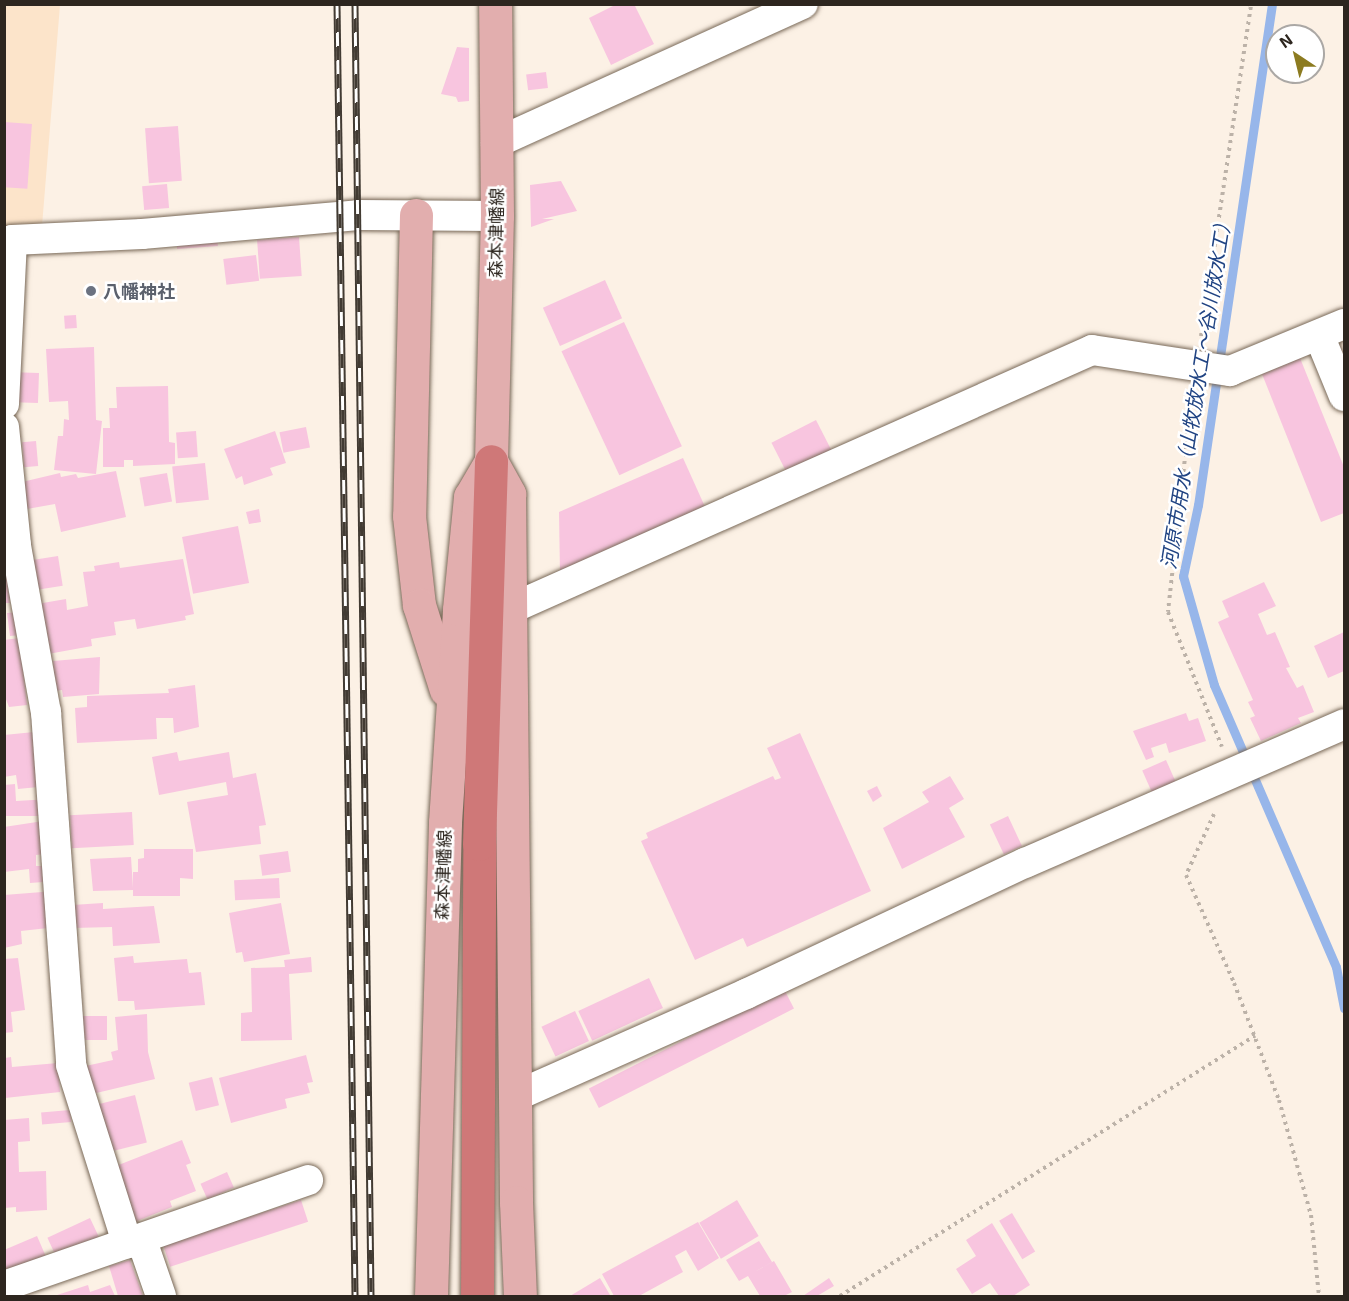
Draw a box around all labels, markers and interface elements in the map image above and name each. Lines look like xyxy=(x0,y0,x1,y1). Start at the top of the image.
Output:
north arrow xyxy=(1265,24,1325,84)
text: N xyxy=(1275,29,1296,52)
street label: 森本津幡線 xyxy=(484,188,508,278)
water label: 河原市用水（山牧放水工～谷川放水工） xyxy=(1156,211,1236,571)
place label: 八幡神社 xyxy=(103,280,175,302)
marker: 八幡神社 xyxy=(84,284,98,298)
street label: 森本津幡線 xyxy=(431,830,455,920)

